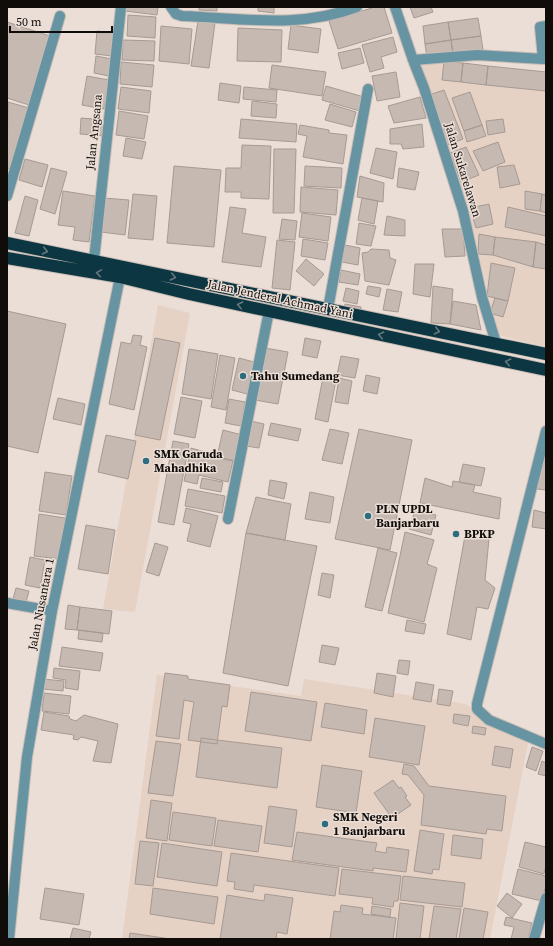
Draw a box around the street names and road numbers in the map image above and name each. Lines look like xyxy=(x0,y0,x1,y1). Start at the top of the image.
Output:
street label: Jalan Angsana xyxy=(82,93,106,172)
street label: Jalan Sukarelawan xyxy=(441,120,485,219)
street label: Jalan Jenderal Achmad Yani xyxy=(205,276,355,322)
street label: Jalan Nusantara 1 xyxy=(24,556,58,652)

